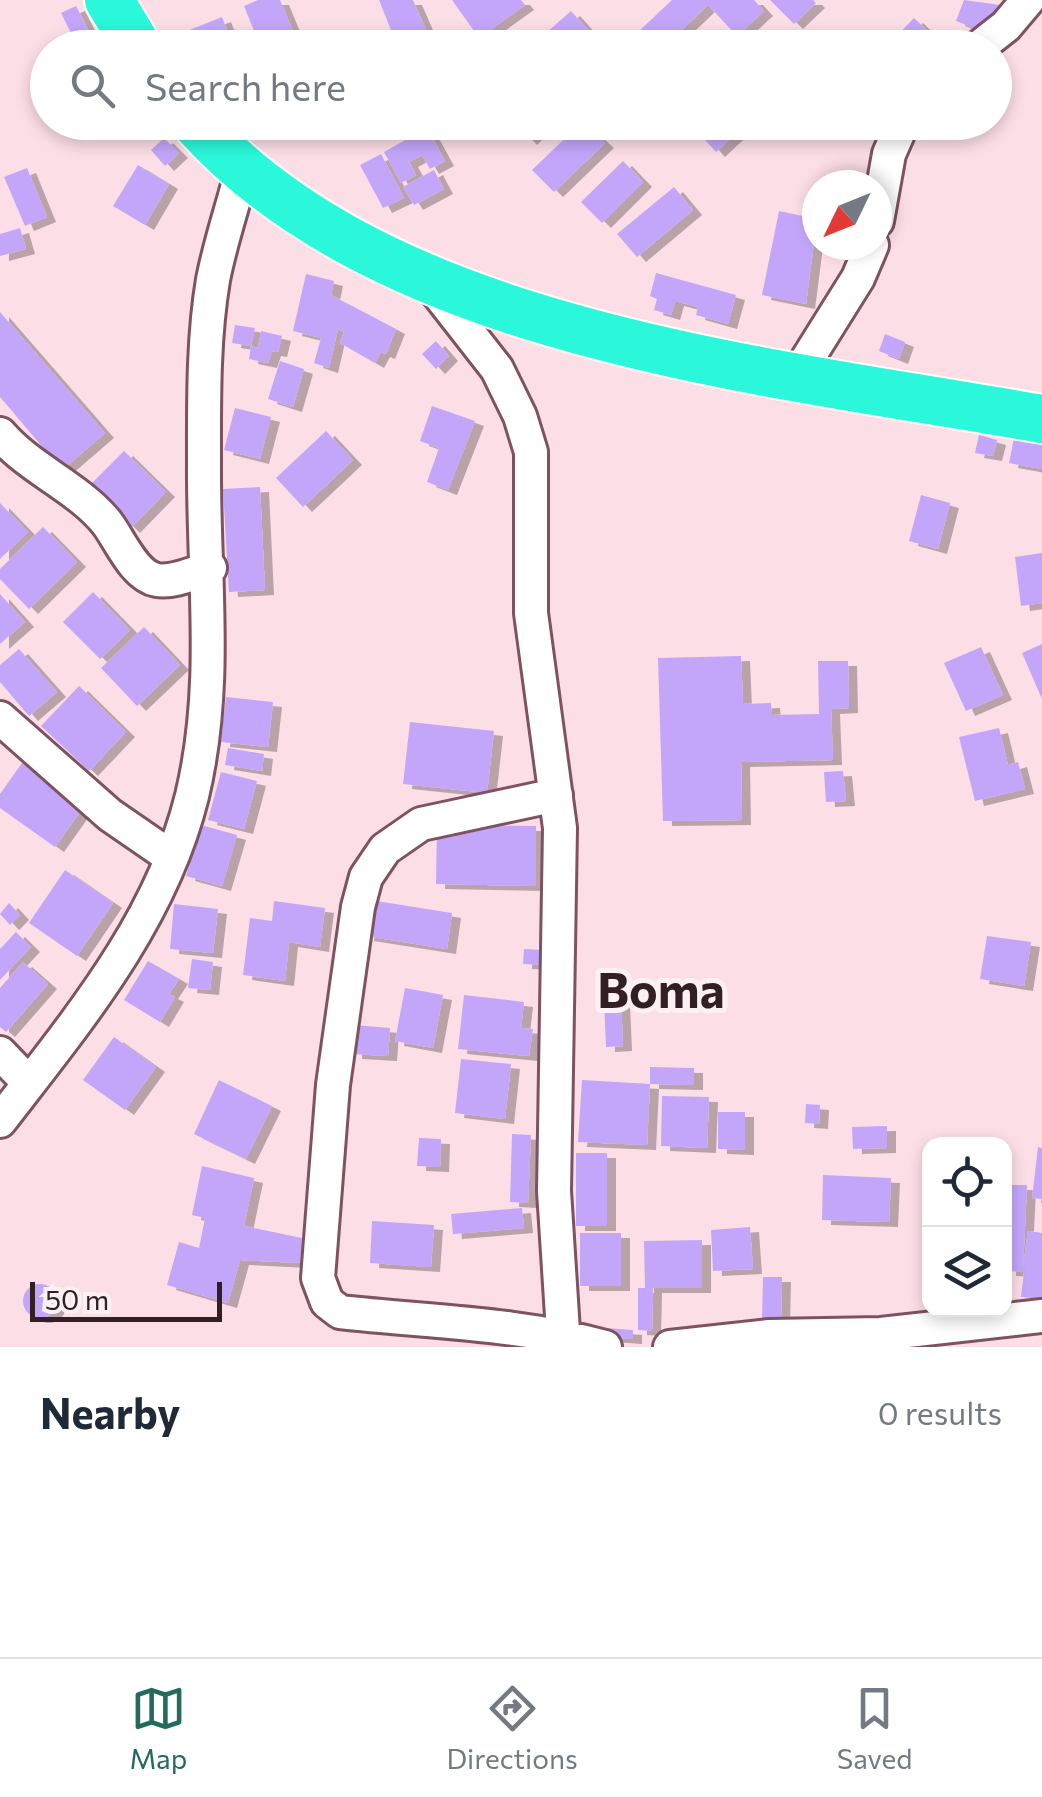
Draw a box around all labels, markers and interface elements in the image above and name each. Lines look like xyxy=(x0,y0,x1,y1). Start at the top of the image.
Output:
search box xyxy=(30,30,1012,140)
icon: search xyxy=(65,58,120,113)
text: Search here xyxy=(145,62,346,109)
north arrow xyxy=(802,170,892,260)
district label: Boma xyxy=(597,959,725,1018)
map controls xyxy=(922,1137,1012,1317)
button: locate xyxy=(922,1137,1012,1227)
button: layers xyxy=(922,1227,1012,1317)
scale bar xyxy=(30,1277,222,1322)
text: 50 m xyxy=(45,1282,109,1316)
text: Nearby xyxy=(40,1386,180,1438)
text: 0 results xyxy=(878,1392,1002,1432)
tab: Map xyxy=(130,1681,187,1775)
tab: Directions xyxy=(446,1681,578,1775)
tab: Saved xyxy=(837,1681,912,1775)

